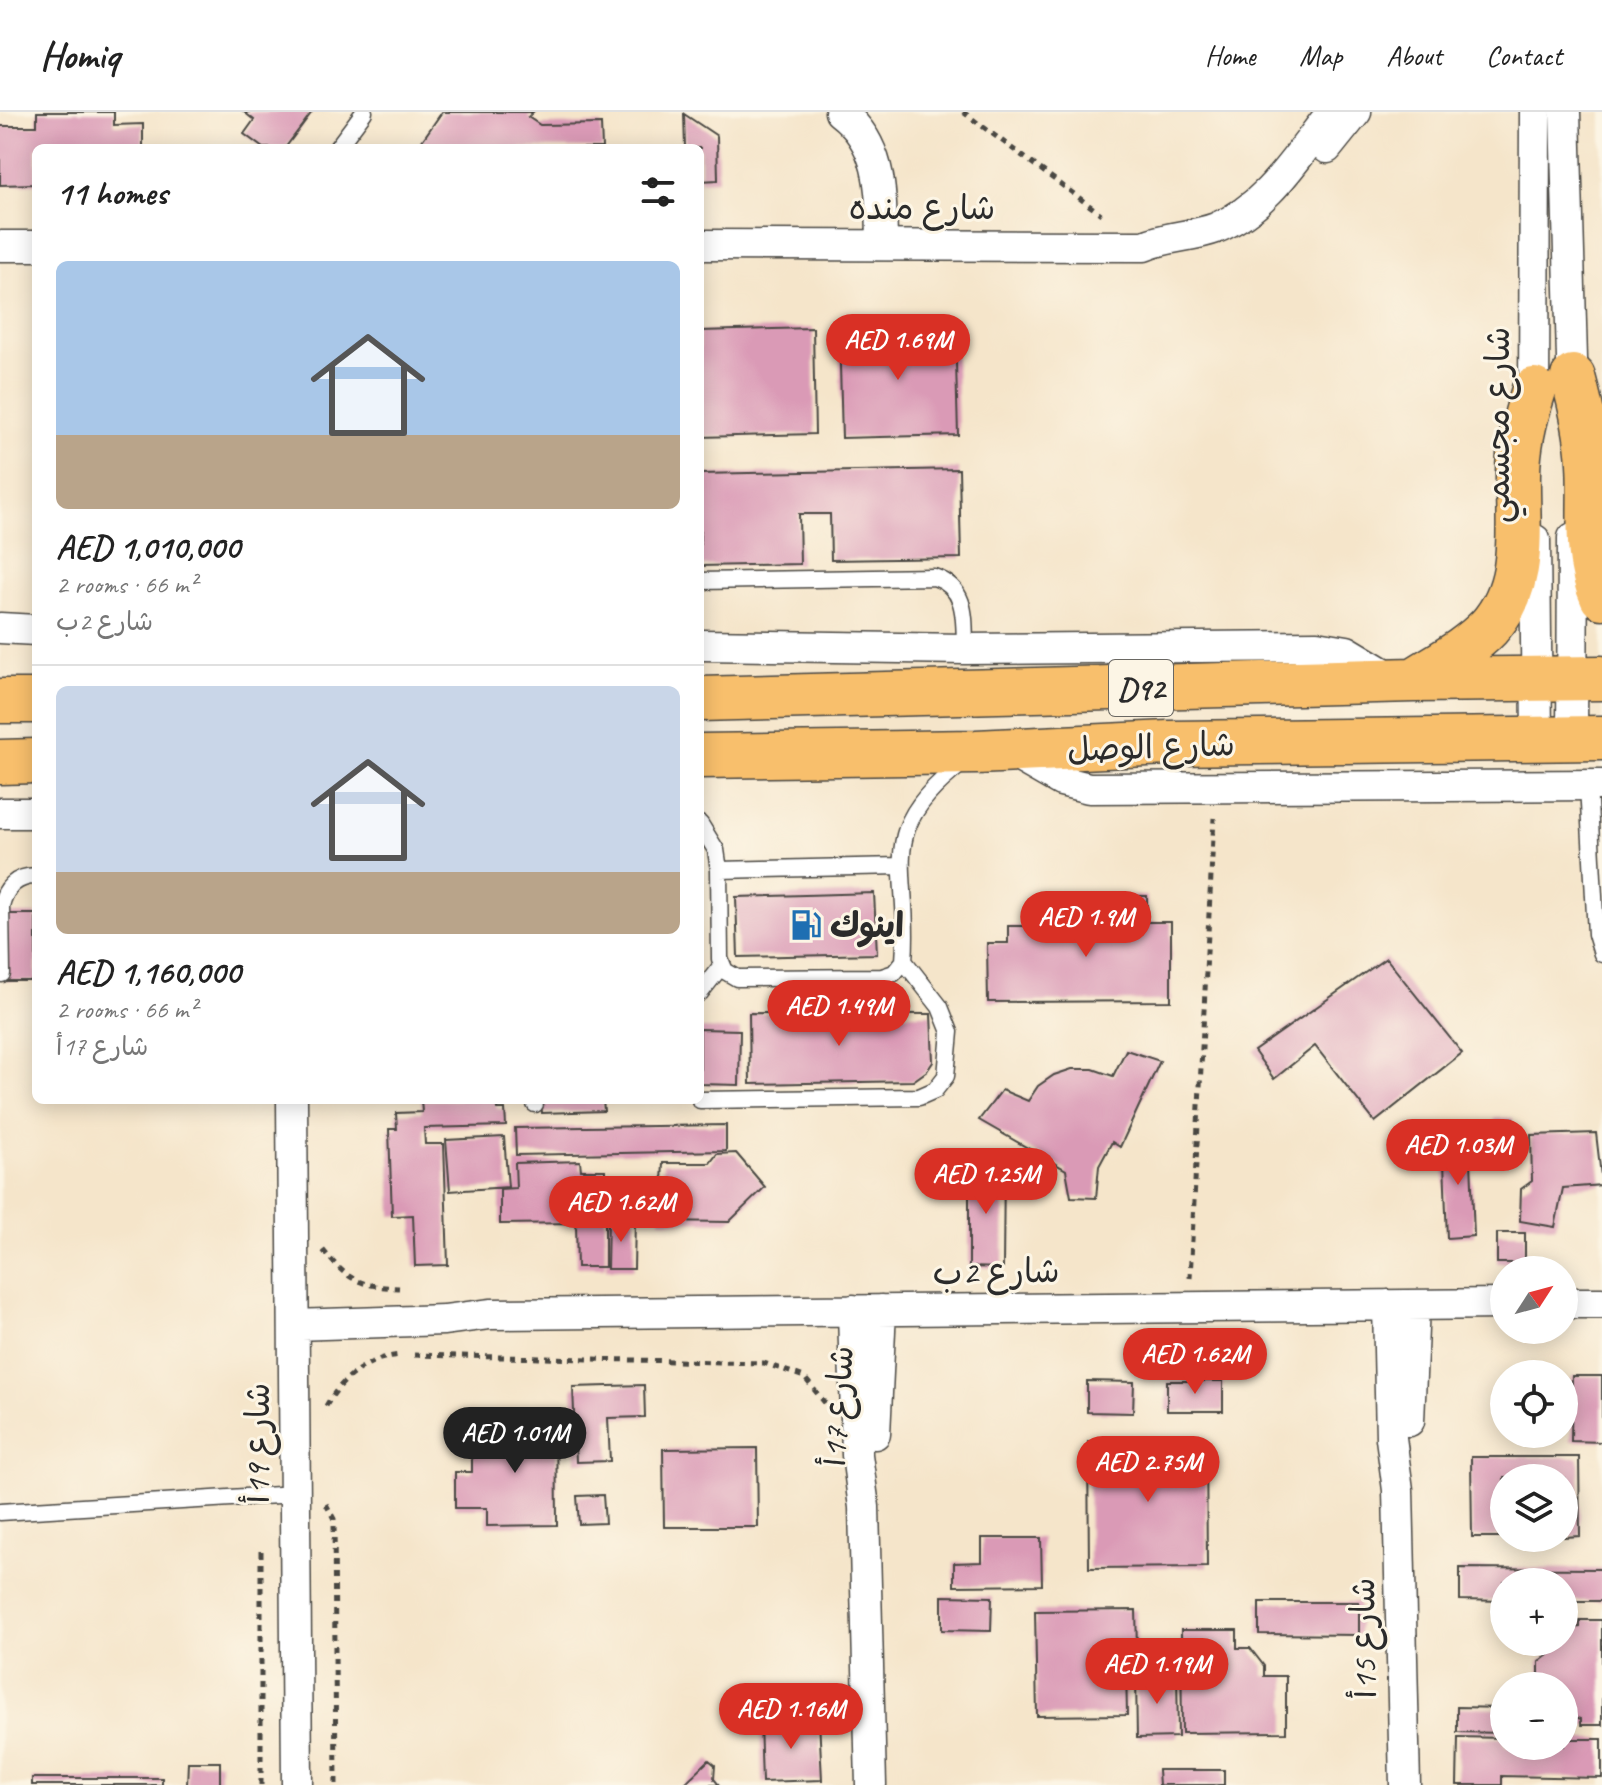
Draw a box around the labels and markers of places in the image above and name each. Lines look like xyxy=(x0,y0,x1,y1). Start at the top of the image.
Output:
pin: AED 1.69M xyxy=(806,314,990,382)
pin: AED 1.9M xyxy=(1003,891,1169,959)
place label: اينوك xyxy=(830,904,904,948)
fuel station icon: اينوك xyxy=(789,908,823,942)
pin: AED 1.49M xyxy=(747,980,931,1048)
pin: AED 1.03M xyxy=(1366,1119,1550,1187)
pin: AED 1.25M xyxy=(894,1148,1078,1216)
pin: AED 1.62M xyxy=(529,1176,713,1244)
pin: AED 1.62M xyxy=(1103,1328,1287,1396)
pin: AED 1.01M xyxy=(423,1407,607,1475)
pin: AED 2.75M xyxy=(1056,1436,1240,1504)
pin: AED 1.19M xyxy=(1065,1638,1249,1706)
pin: AED 1.16M xyxy=(699,1683,883,1751)

